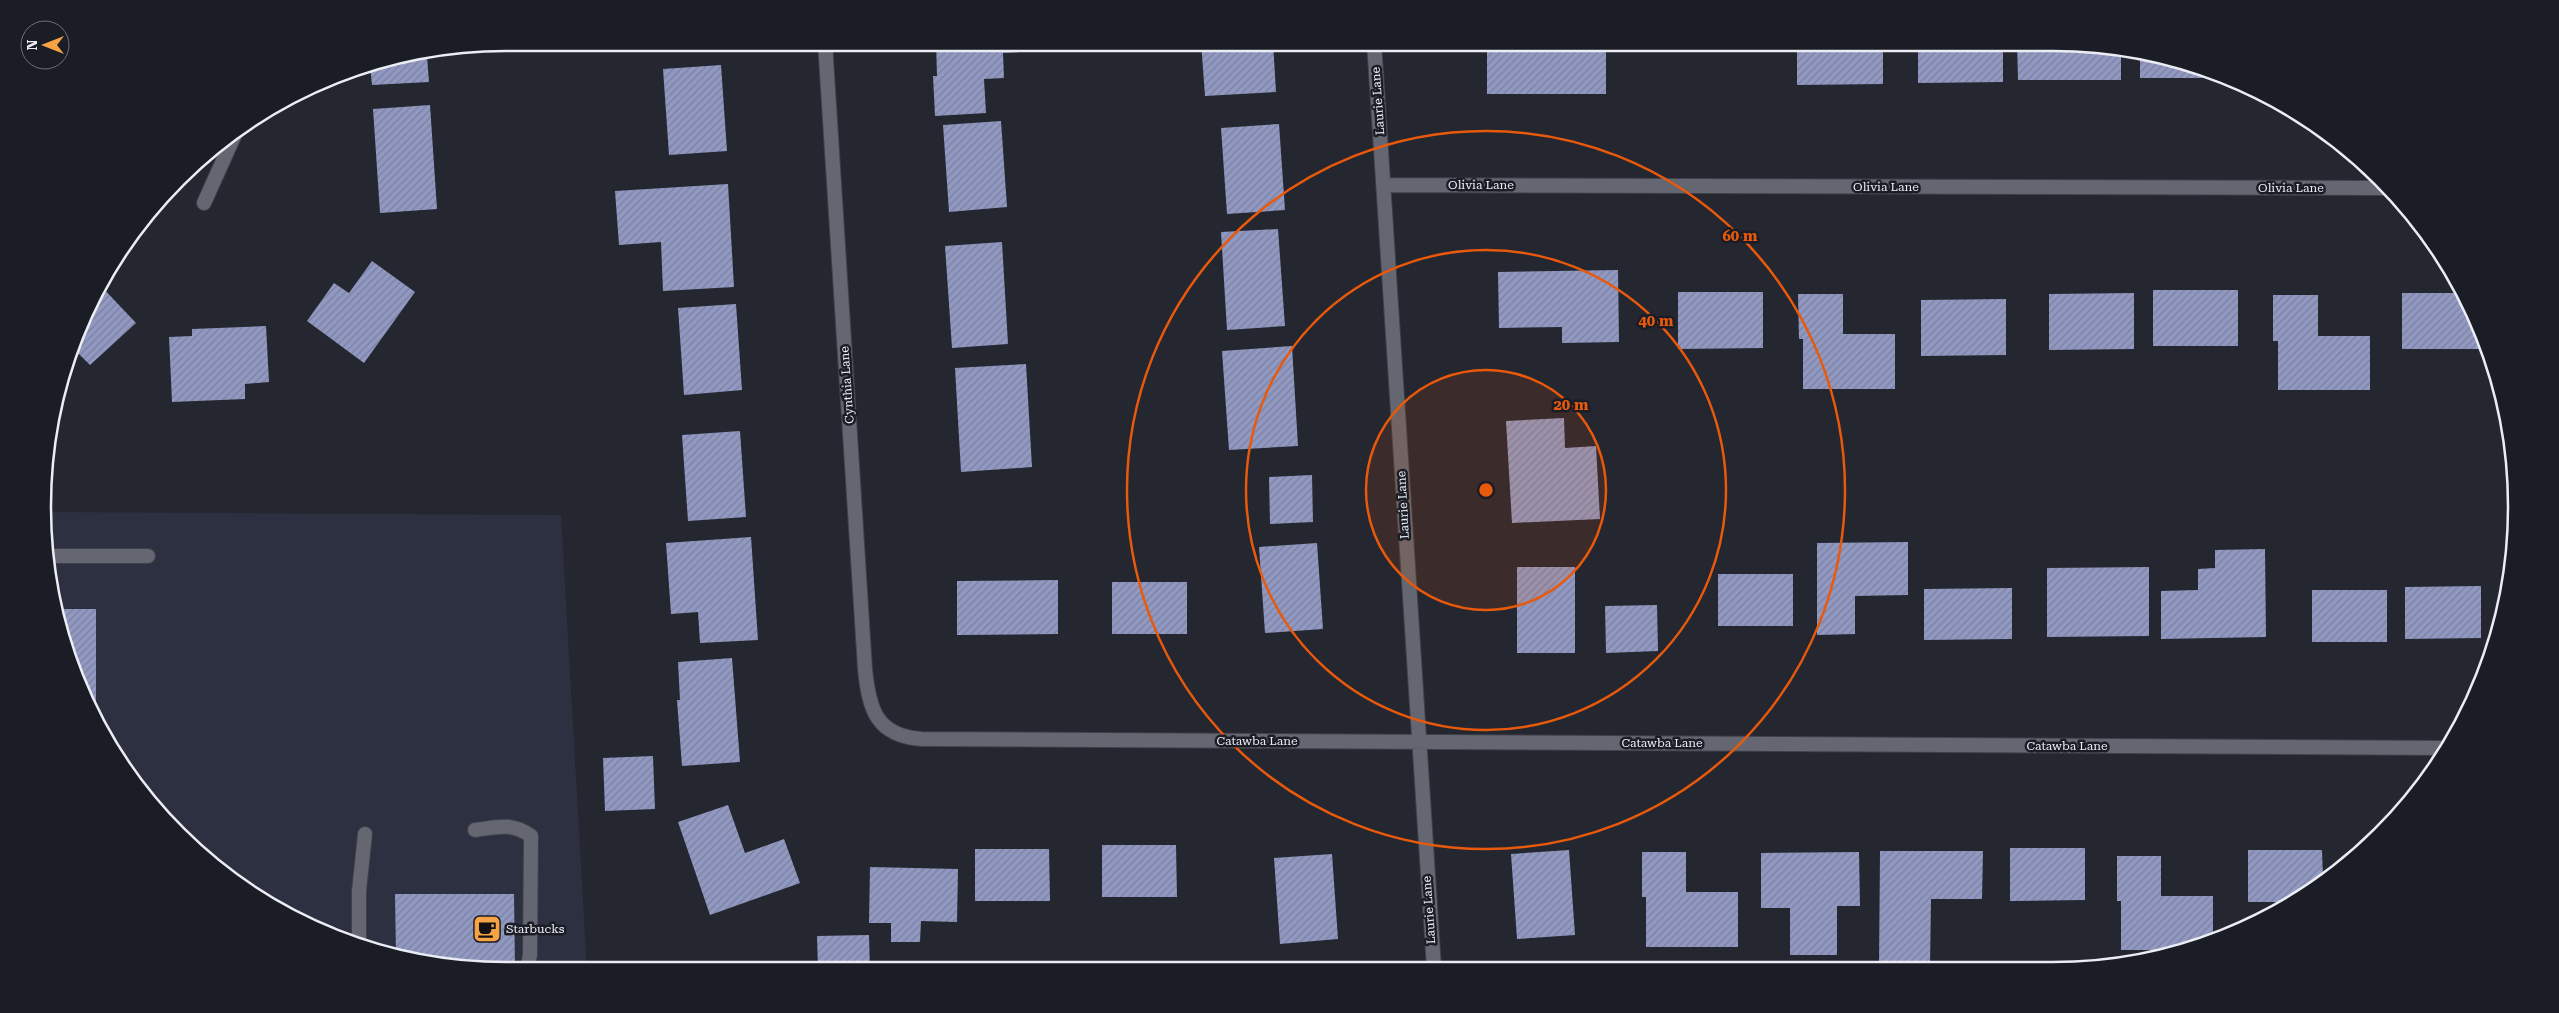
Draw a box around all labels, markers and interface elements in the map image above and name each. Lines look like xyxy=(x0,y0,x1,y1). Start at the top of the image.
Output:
north arrow xyxy=(20,20,70,70)
text: N xyxy=(24,39,40,50)
street label: Laurie Lane xyxy=(1369,66,1387,136)
street label: Olivia Lane xyxy=(1448,178,1514,192)
street label: Olivia Lane xyxy=(1853,180,1919,194)
street label: Olivia Lane xyxy=(2258,181,2324,195)
text: 60 m xyxy=(1722,227,1758,245)
text: 40 m xyxy=(1638,312,1674,330)
street label: Cynthia Lane xyxy=(837,345,857,424)
text: 20 m xyxy=(1553,396,1589,414)
street label: Laurie Lane xyxy=(1394,470,1412,539)
centre of rings xyxy=(1477,481,1495,499)
street label: Catawba Lane xyxy=(1216,734,1298,748)
street label: Catawba Lane xyxy=(1621,736,1703,750)
street label: Catawba Lane xyxy=(2026,739,2108,753)
street label: Laurie Lane xyxy=(1420,875,1438,945)
cafe icon: Starbucks xyxy=(472,914,502,944)
place label: Starbucks xyxy=(506,922,565,936)

